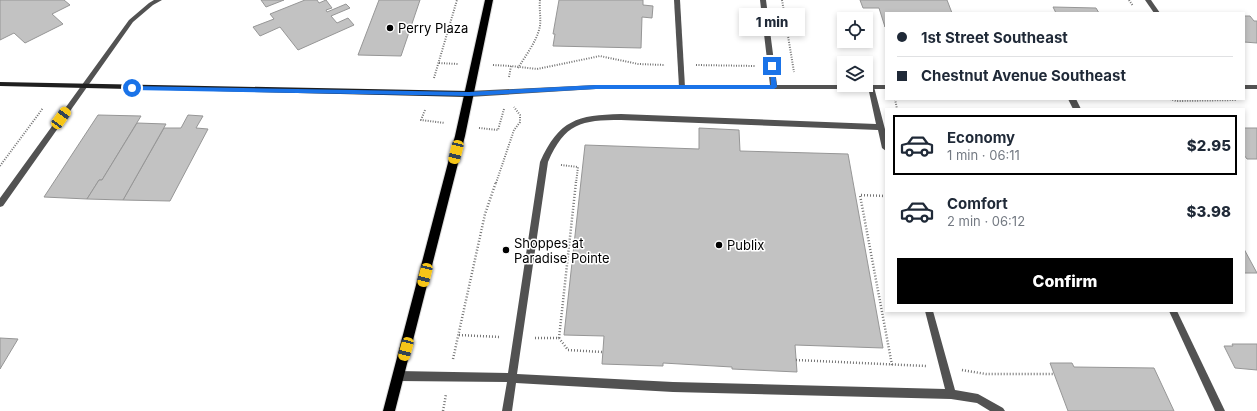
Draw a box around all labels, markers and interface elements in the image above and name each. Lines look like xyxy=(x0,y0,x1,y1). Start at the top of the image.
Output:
callout: 1 min xyxy=(739,8,805,36)
map controls xyxy=(837,12,873,92)
button: locate xyxy=(837,12,873,48)
text: 1 min xyxy=(756,14,788,30)
place label: Perry Plaza xyxy=(398,20,468,36)
marker: Perry Plaza xyxy=(385,23,395,33)
text: 1st Street Southeast xyxy=(921,28,1068,47)
button: layers xyxy=(837,56,873,92)
route end xyxy=(763,57,781,75)
text: Chestnut Avenue Southeast xyxy=(921,66,1126,85)
route start xyxy=(123,79,141,97)
car xyxy=(49,105,73,131)
icon: car xyxy=(899,127,935,163)
text: Economy xyxy=(947,128,1015,147)
text: $2.95 xyxy=(1187,136,1231,155)
car xyxy=(447,139,465,165)
text: 1 min · 06:11 xyxy=(947,147,1020,163)
icon: car xyxy=(899,193,935,229)
text: Comfort xyxy=(947,194,1008,213)
text: $3.98 xyxy=(1187,202,1231,221)
text: 2 min · 06:12 xyxy=(947,213,1025,229)
place label: Shoppes at Paradise Pointe xyxy=(514,235,610,266)
place label: Publix xyxy=(727,237,764,253)
marker: Publix xyxy=(714,240,724,250)
marker: Shoppes at Paradise Pointe xyxy=(501,245,511,255)
button: Confirm xyxy=(897,258,1233,304)
car xyxy=(416,262,434,288)
car xyxy=(397,336,415,362)

